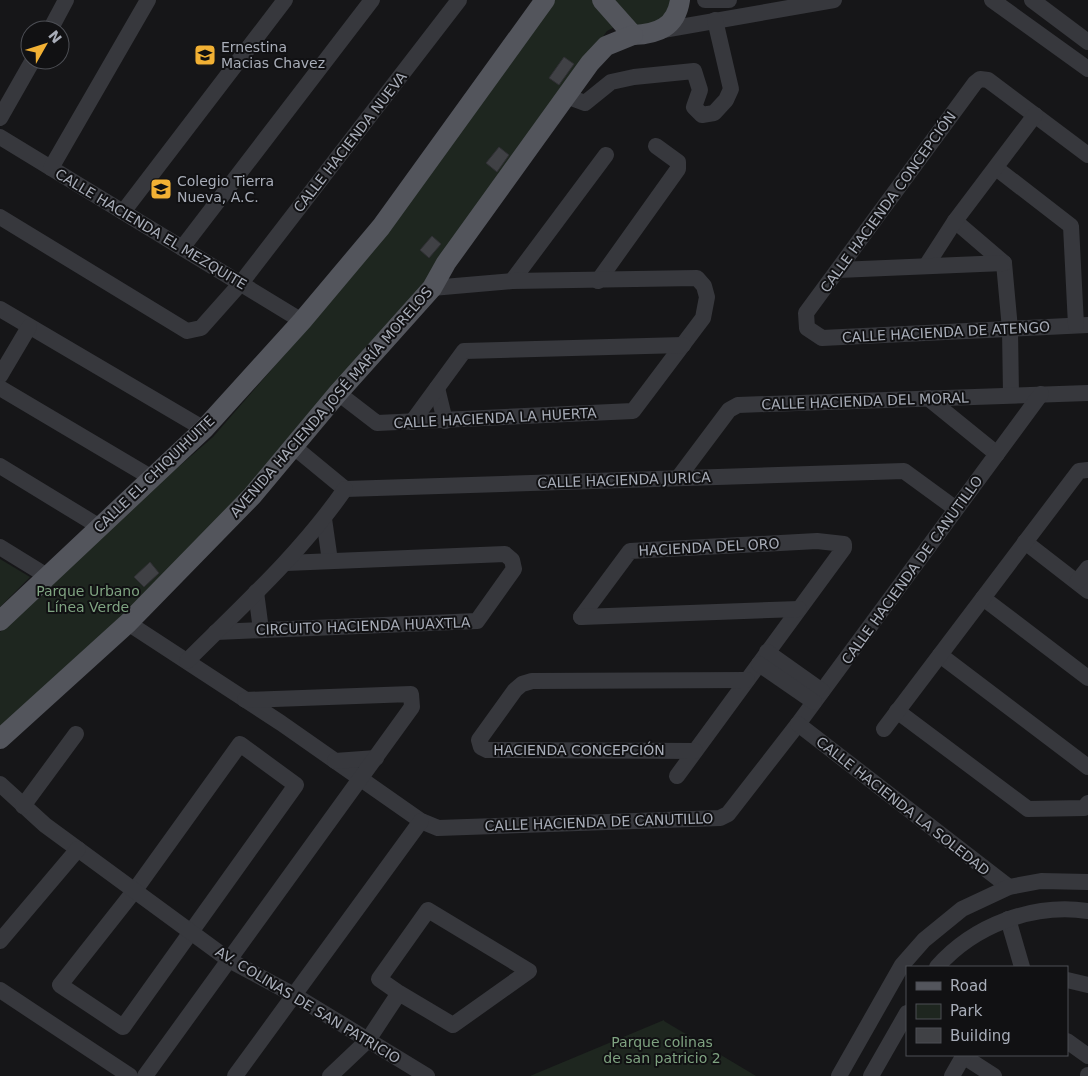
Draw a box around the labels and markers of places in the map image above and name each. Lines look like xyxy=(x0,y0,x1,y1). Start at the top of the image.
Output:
place label: Ernestina Macias Chavez xyxy=(221,39,325,71)
school or university icon: Ernestina Macias Chavez xyxy=(193,43,217,67)
place label: Colegio Tierra Nueva, A.C. xyxy=(177,173,274,205)
school or university icon: Colegio Tierra Nueva, A.C. xyxy=(149,177,173,201)

